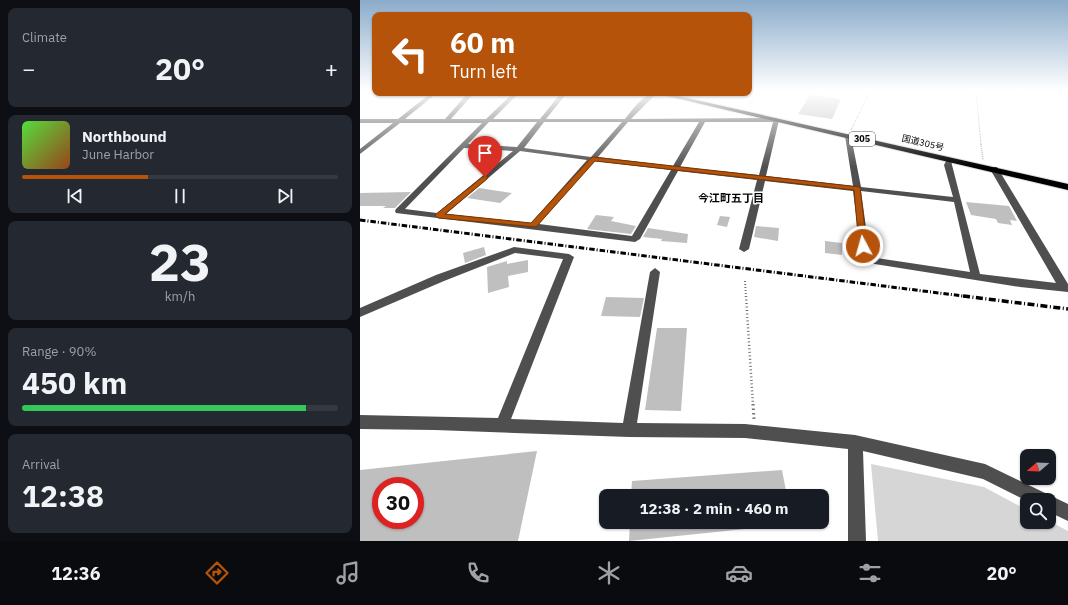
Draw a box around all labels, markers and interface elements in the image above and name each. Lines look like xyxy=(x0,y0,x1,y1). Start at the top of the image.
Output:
text: 60 m xyxy=(450,24,515,61)
icon: left xyxy=(384,28,436,80)
text: Climate xyxy=(22,29,67,46)
text: 20° xyxy=(155,49,205,88)
text: − xyxy=(22,54,35,83)
text: + xyxy=(325,54,338,83)
text: Turn left xyxy=(450,60,518,83)
text: Northbound xyxy=(82,127,167,146)
road number: 305 xyxy=(849,132,875,146)
street label: 国道305号 xyxy=(901,132,945,153)
pin xyxy=(468,136,502,177)
icon: arrive xyxy=(474,142,496,164)
text: June Harbor xyxy=(82,146,154,163)
icon: previous xyxy=(64,185,86,207)
icon: pause xyxy=(169,185,191,207)
icon: next xyxy=(274,185,296,207)
district label: 今江町五丁目 xyxy=(698,191,764,205)
position arrow xyxy=(842,225,884,267)
text: 23 xyxy=(149,228,211,295)
text: km/h xyxy=(165,288,195,305)
text: Range · 90% xyxy=(22,343,96,360)
text: 450 km xyxy=(22,363,127,402)
north arrow xyxy=(1020,449,1056,485)
map controls xyxy=(1020,449,1056,529)
text: Arrival xyxy=(22,456,60,473)
text: 12:38 xyxy=(22,476,104,515)
speed limit sign: 30 xyxy=(372,477,424,529)
button: search xyxy=(1020,493,1056,529)
text: 12:38 · 2 min · 460 m xyxy=(640,499,788,518)
icon: directions xyxy=(203,559,231,587)
icon: music xyxy=(334,559,362,587)
icon: phone xyxy=(464,559,492,587)
icon: climate xyxy=(595,559,623,587)
icon: car xyxy=(725,559,753,587)
icon: filters xyxy=(856,559,884,587)
text: 12:36 xyxy=(51,562,100,585)
text: 20° xyxy=(987,562,1017,585)

